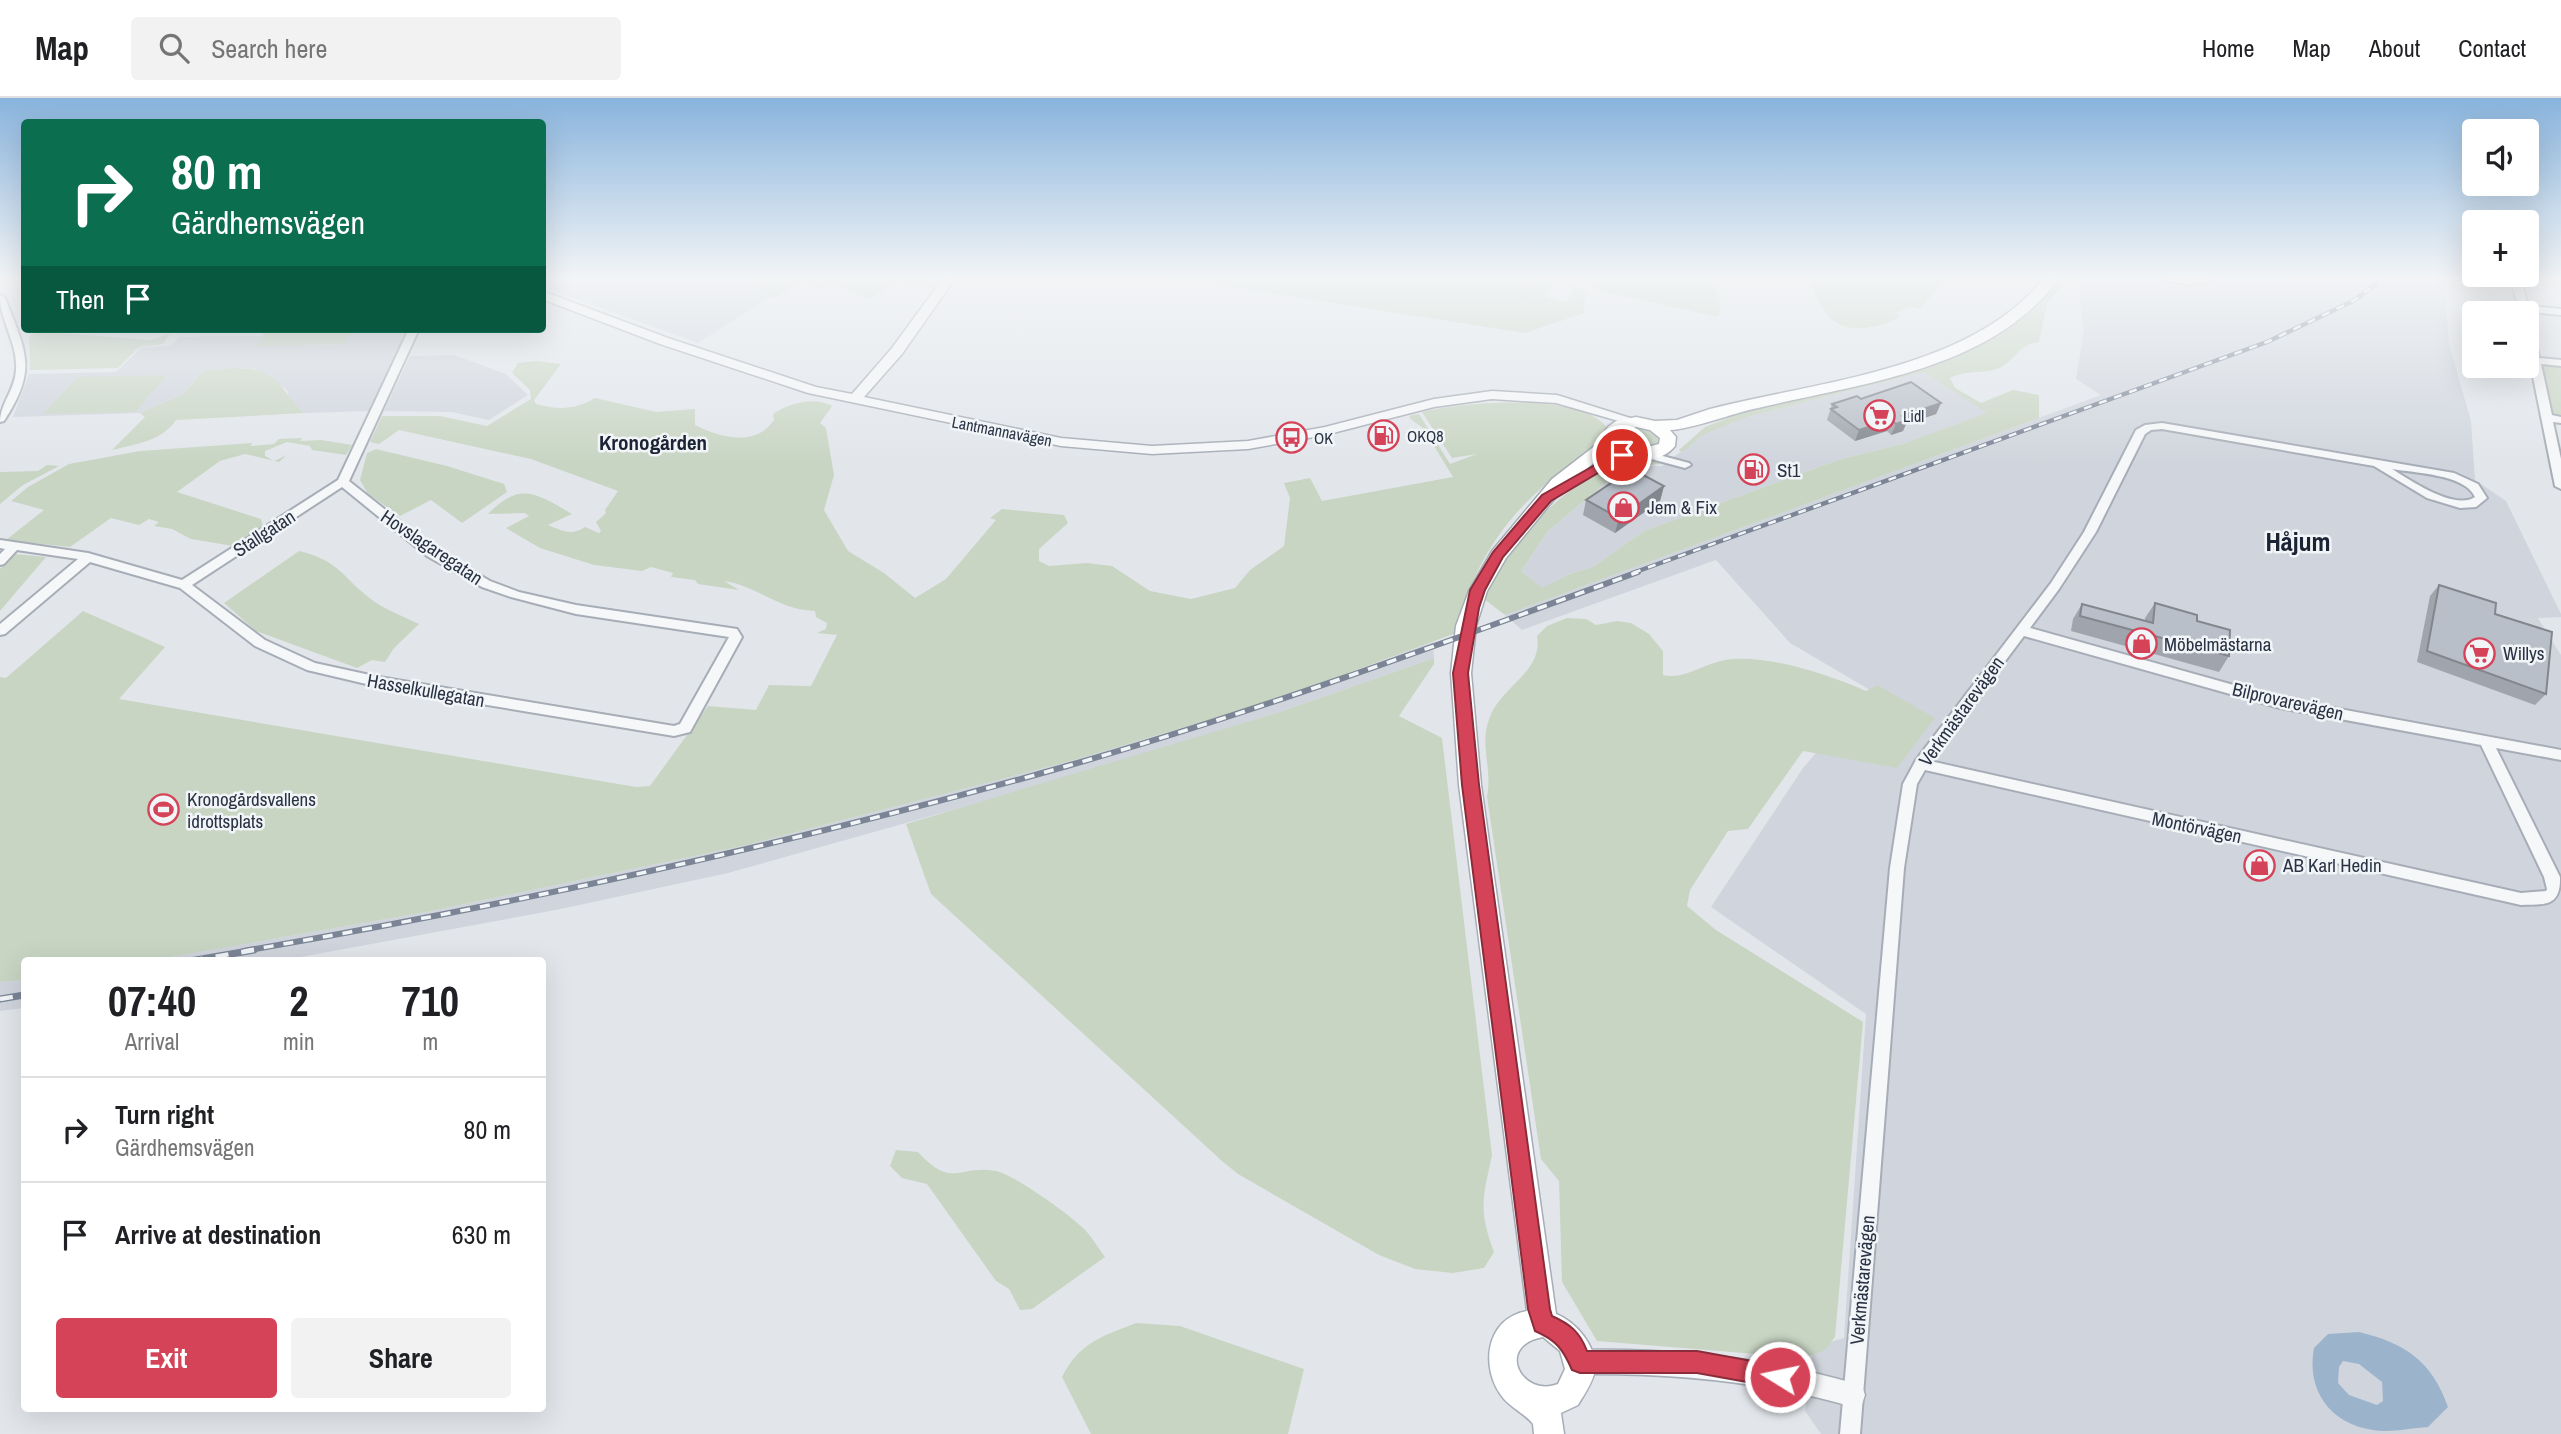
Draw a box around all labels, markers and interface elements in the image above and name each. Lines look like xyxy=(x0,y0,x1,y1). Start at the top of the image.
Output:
search box xyxy=(131,17,621,80)
text: Map xyxy=(35,26,89,70)
icon: search xyxy=(155,29,193,67)
text: Search here xyxy=(211,31,327,66)
text: Home xyxy=(2202,32,2254,64)
text: Map xyxy=(2292,32,2331,64)
text: About xyxy=(2369,32,2420,64)
text: Contact xyxy=(2458,32,2526,64)
map controls xyxy=(2462,119,2539,378)
button: sound xyxy=(2462,119,2539,196)
text: 80 m xyxy=(171,138,263,204)
icon: right xyxy=(56,147,147,238)
text: Gärdhemsvägen xyxy=(171,201,365,244)
button: + xyxy=(2462,210,2539,287)
icon: arrive xyxy=(119,280,157,318)
text: Then xyxy=(56,282,105,317)
button: − xyxy=(2462,301,2539,378)
supermarket icon: Lidl xyxy=(1863,399,1897,433)
place label: Lidl xyxy=(1903,405,1924,427)
street label: Lantmannavägen xyxy=(950,411,1054,451)
fuel station icon: OKQ8 xyxy=(1367,419,1401,453)
bus stop icon: OK xyxy=(1274,421,1308,455)
place label: OKQ8 xyxy=(1407,425,1443,447)
pin xyxy=(1592,425,1652,485)
place label: OK xyxy=(1314,427,1333,449)
district label: Kronogården xyxy=(599,428,707,457)
icon: arrive xyxy=(1603,436,1641,474)
fuel station icon: St1 xyxy=(1737,453,1771,487)
place label: St1 xyxy=(1777,457,1801,483)
shop icon: Jem & Fix xyxy=(1607,490,1641,524)
place label: Jem & Fix xyxy=(1647,494,1717,520)
street label: Stallgatan xyxy=(228,503,300,563)
street label: Hovslagaregatan xyxy=(376,503,488,591)
district label: Håjum xyxy=(2265,524,2331,559)
shop icon: Möbelmästarna xyxy=(2124,627,2158,661)
place label: Möbelmästarna xyxy=(2164,631,2272,657)
supermarket icon: Willys xyxy=(2463,636,2497,670)
place label: Willys xyxy=(2503,640,2545,666)
street label: Verkmästarevägen xyxy=(1912,651,2010,771)
street label: Hasselkullegatan xyxy=(365,667,487,713)
street label: Bilprovarevägen xyxy=(2230,676,2346,726)
place label: Kronogårdsvallens idrottsplats xyxy=(187,786,316,834)
sports icon: Kronogårdsvallens idrottsplats xyxy=(147,793,181,827)
street label: Montörvägen xyxy=(2150,805,2244,849)
shop icon: AB Karl Hedin xyxy=(2243,848,2277,882)
place label: AB Karl Hedin xyxy=(2282,852,2382,878)
text: 07:40 xyxy=(108,973,196,1029)
text: 2 xyxy=(289,973,308,1029)
text: 710 xyxy=(402,973,459,1029)
text: Arrival xyxy=(125,1026,179,1057)
text: min xyxy=(283,1026,315,1057)
text: m xyxy=(422,1026,438,1057)
text: Turn right xyxy=(115,1097,214,1132)
icon: right xyxy=(56,1111,94,1149)
text: 80 m xyxy=(464,1112,511,1147)
text: Gärdhemsvägen xyxy=(115,1132,254,1163)
street label: Verkmästarevägen xyxy=(1843,1214,1881,1346)
icon: arrive xyxy=(56,1216,94,1254)
text: Arrive at destination xyxy=(115,1217,321,1252)
text: 630 m xyxy=(452,1217,511,1252)
button: Exit xyxy=(56,1318,277,1398)
button: Share xyxy=(291,1318,511,1398)
position arrow xyxy=(1743,1340,1817,1414)

